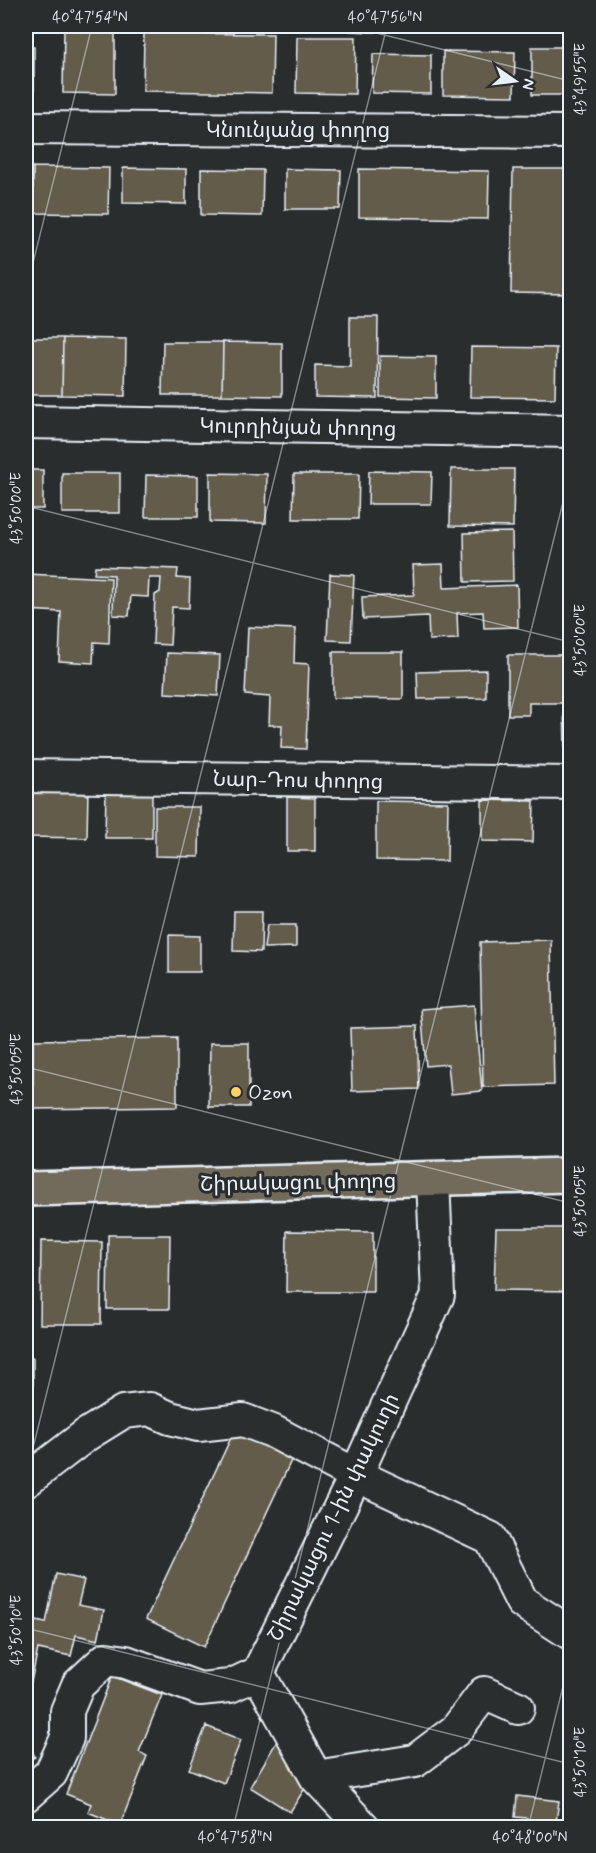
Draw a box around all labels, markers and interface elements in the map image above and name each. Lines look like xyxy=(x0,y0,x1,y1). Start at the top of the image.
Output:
text: 40°47'54"N xyxy=(52,8,128,28)
text: 40°47'56"N xyxy=(348,8,422,28)
text: 43°49'55"E xyxy=(571,43,591,115)
north arrow xyxy=(485,51,545,111)
text: N xyxy=(517,77,540,92)
street label: Կնունյանց փողոց xyxy=(206,117,390,145)
street label: Կուրղինյան փողոց xyxy=(199,412,397,444)
text: 43°50'00"E xyxy=(7,472,27,544)
text: 43°50'00"E xyxy=(571,604,591,676)
street label: Նար-Դոս փողոց xyxy=(213,766,383,796)
text: 43°50'05"E xyxy=(7,1033,27,1105)
place label: Ozon xyxy=(248,1079,293,1107)
marker: Ozon xyxy=(229,1085,243,1099)
text: 43°50'05"E xyxy=(571,1165,591,1237)
street label: Շիրակացու փողոց xyxy=(200,1167,396,1199)
street label: Շիրակացու 1-ին փակուղի xyxy=(262,1389,406,1646)
text: 43°50'10"E xyxy=(7,1595,27,1665)
text: 43°50'10"E xyxy=(571,1727,591,1797)
text: 40°47'58"N xyxy=(198,1828,272,1848)
text: 40°48'00"N xyxy=(493,1828,567,1848)

